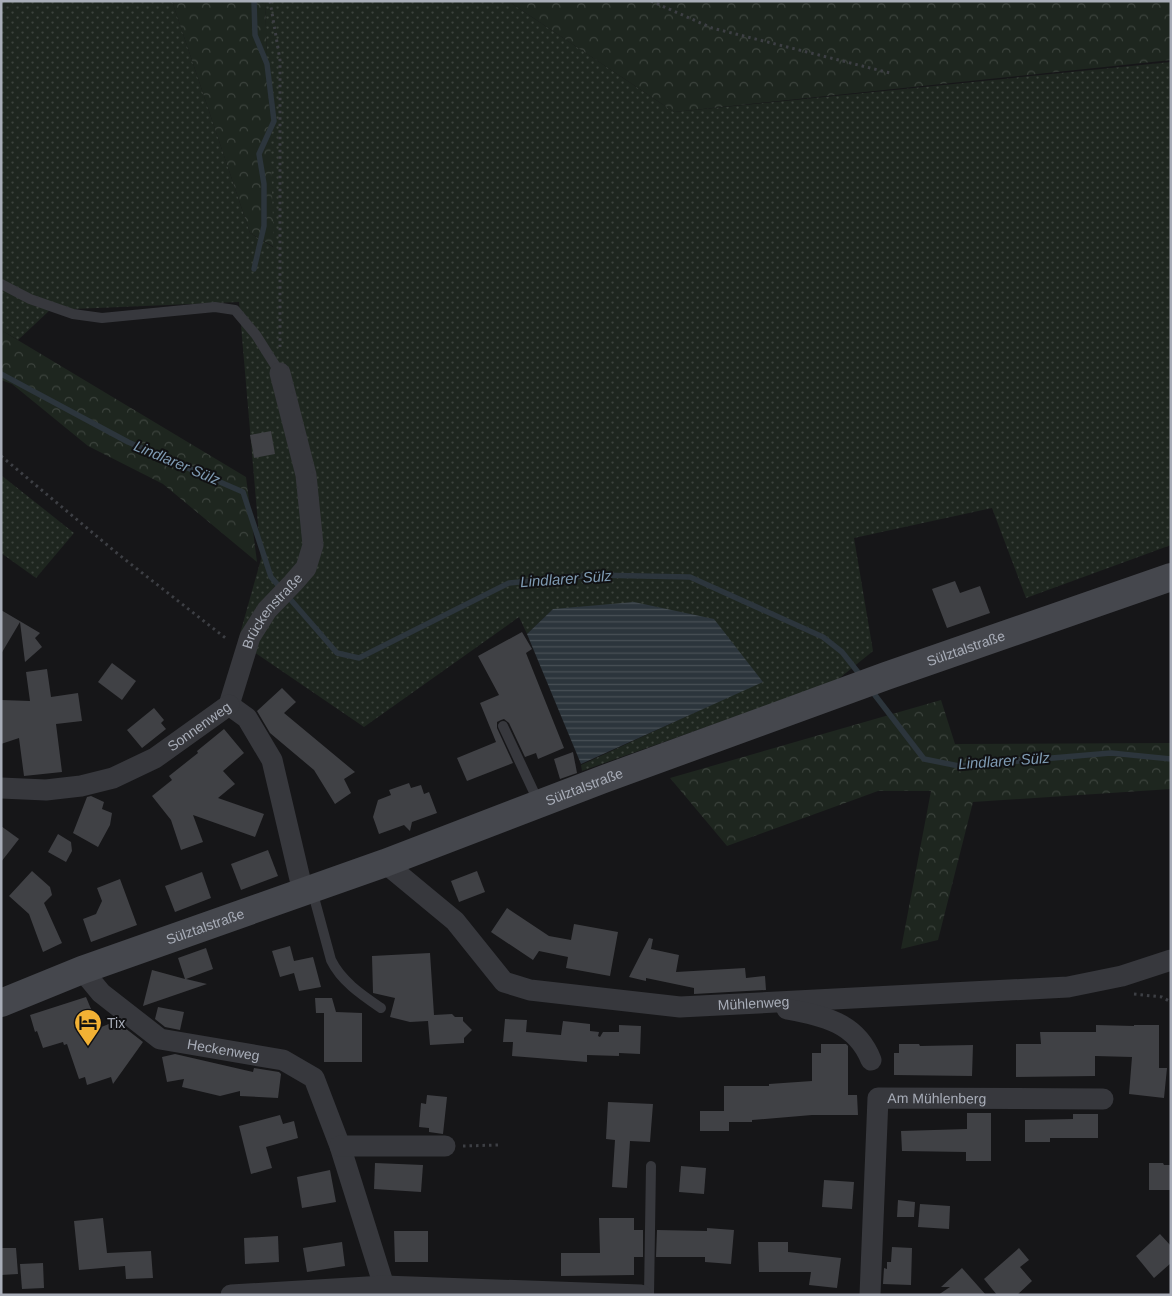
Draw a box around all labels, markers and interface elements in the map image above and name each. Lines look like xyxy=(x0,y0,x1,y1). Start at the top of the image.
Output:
water label: Lindlarer Sülz xyxy=(132,437,223,488)
water label: Lindlarer Sülz xyxy=(520,567,613,590)
street label: Brückenstraße xyxy=(239,570,306,651)
street label: Sülztalstraße xyxy=(924,627,1007,669)
street label: Sonnenweg xyxy=(164,698,234,754)
water label: Lindlarer Sülz xyxy=(958,749,1051,772)
street label: Sülztalstraße xyxy=(543,765,625,809)
street label: Sülztalstraße xyxy=(164,905,247,948)
street label: Mühlenweg xyxy=(717,993,790,1013)
hotel icon: Tix xyxy=(73,1008,103,1047)
place label: Tix xyxy=(107,1015,125,1031)
street label: Heckenweg xyxy=(186,1036,261,1064)
street label: Am Mühlenberg xyxy=(887,1090,986,1106)

